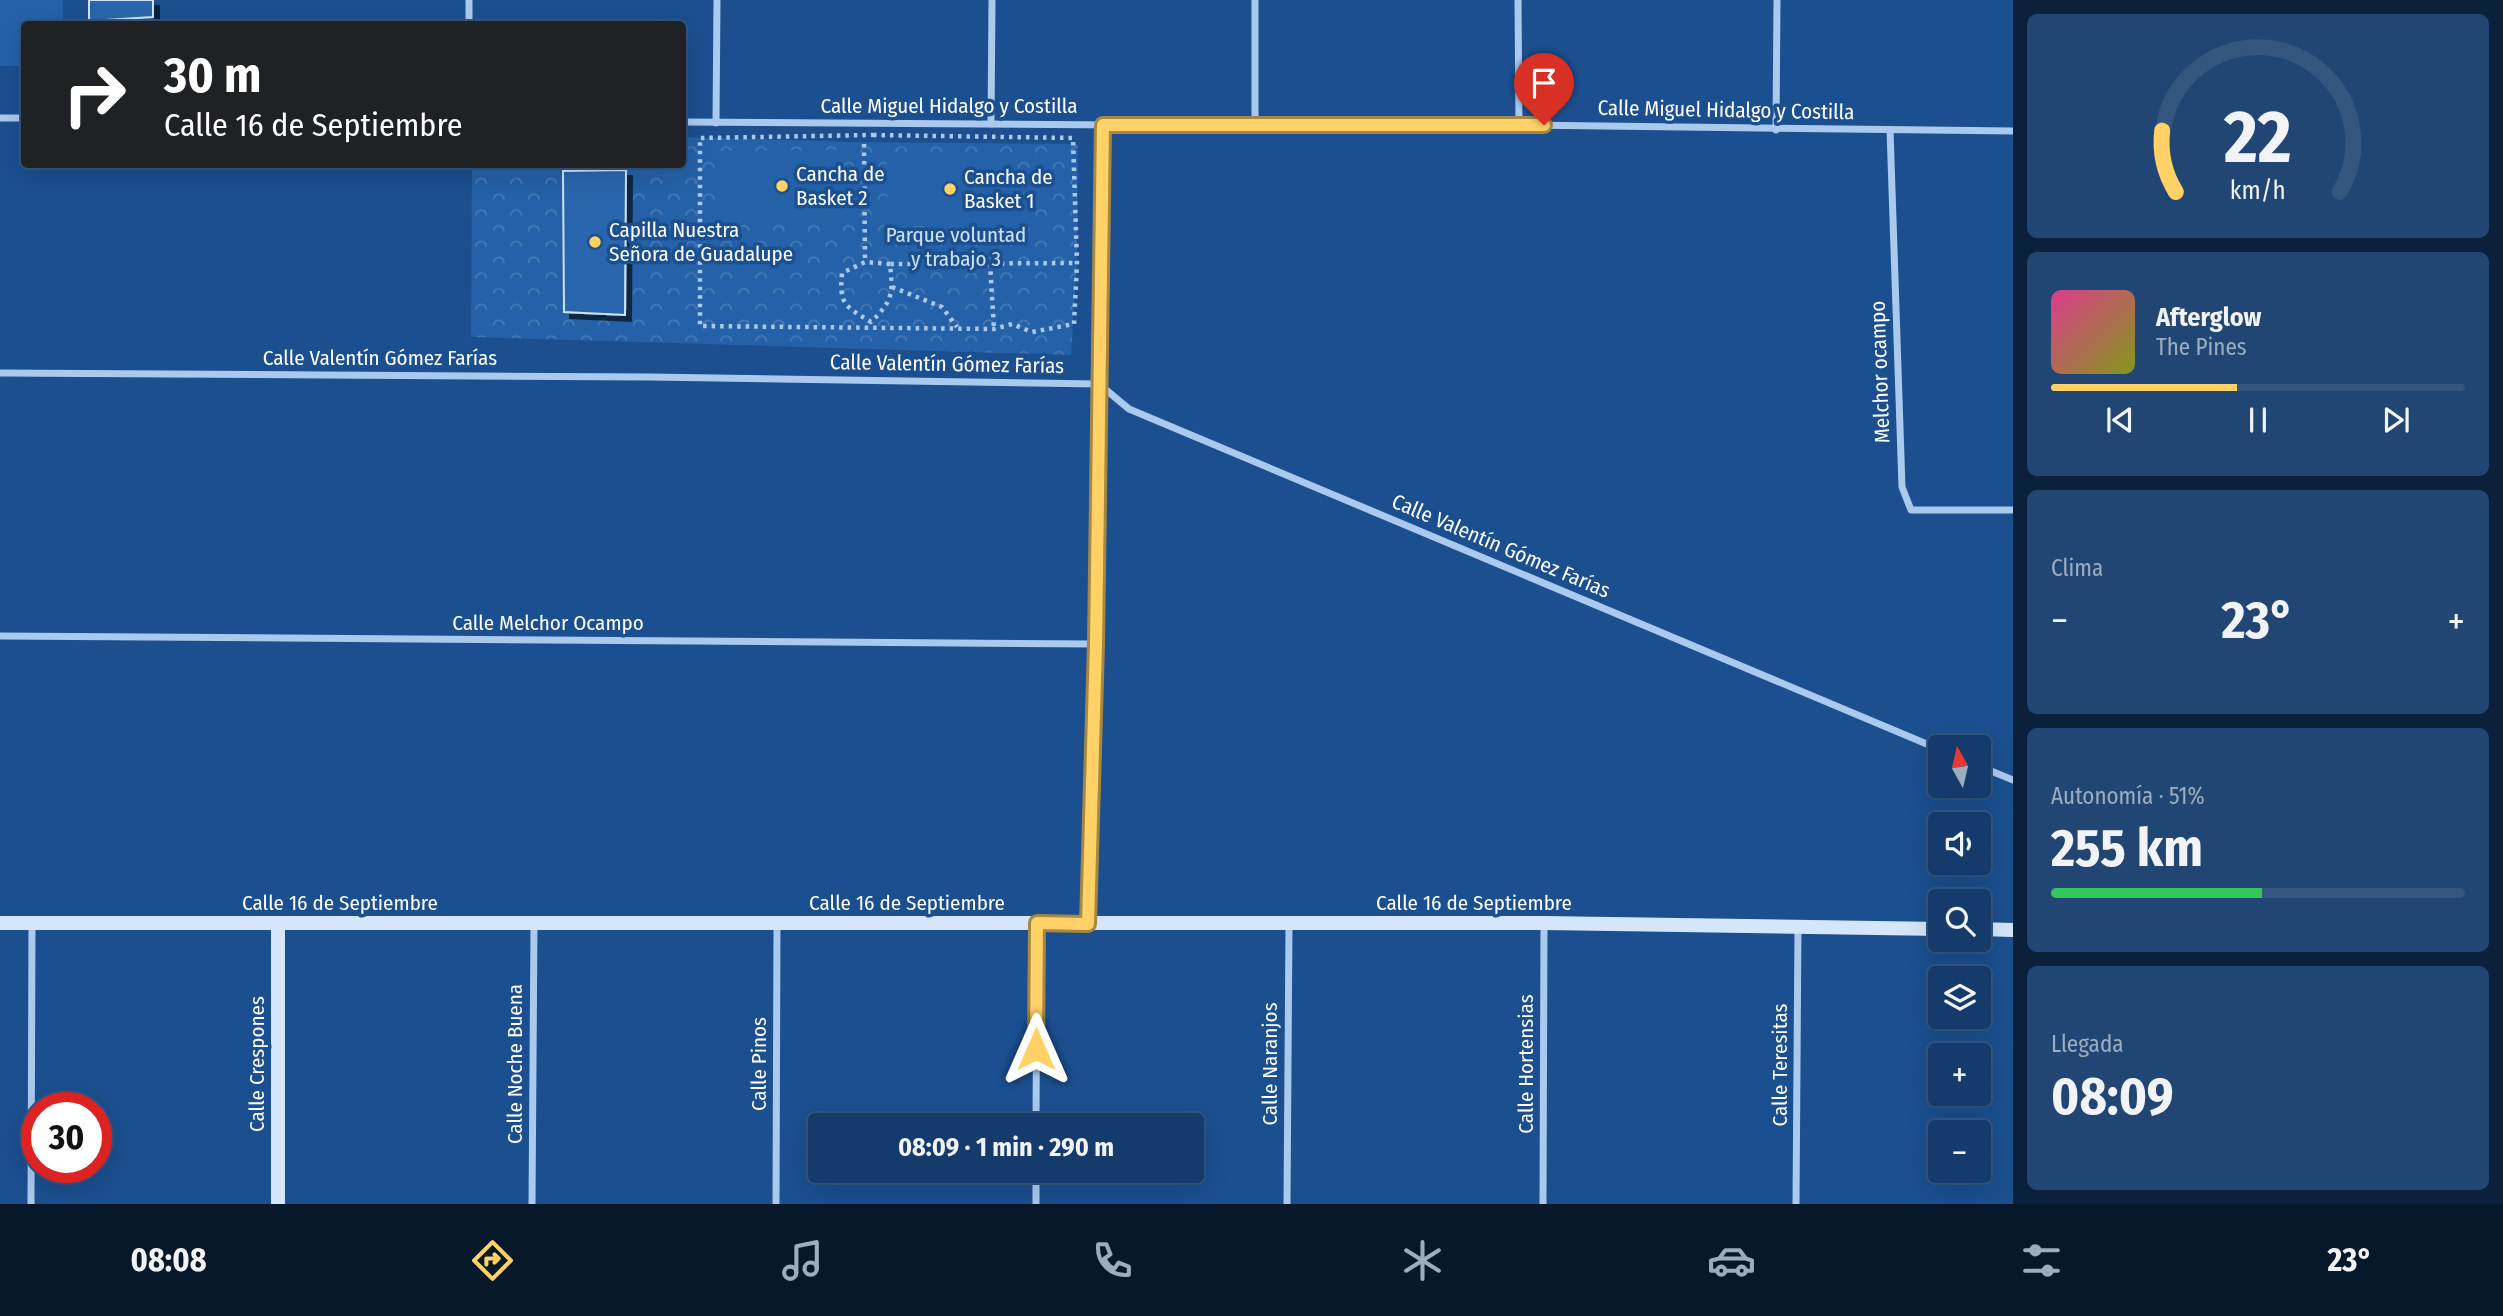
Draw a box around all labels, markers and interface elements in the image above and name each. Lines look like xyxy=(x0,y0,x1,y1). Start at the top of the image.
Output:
text: 30 m xyxy=(164,46,262,105)
icon: right xyxy=(49,49,140,140)
pin xyxy=(1514,53,1574,125)
icon: arrive xyxy=(1525,64,1563,102)
street label: Calle Miguel Hidalgo y Costilla xyxy=(821,93,1077,119)
text: 22 xyxy=(2223,94,2292,181)
street label: Calle Miguel Hidalgo y Costilla xyxy=(1597,95,1855,125)
text: Calle 16 de Septiembre xyxy=(164,106,462,144)
place label: Cancha de Basket 2 xyxy=(796,161,885,211)
place label: Cancha de Basket 1 xyxy=(964,164,1053,214)
text: km/h xyxy=(2230,176,2286,206)
marker: Cancha de Basket 2 xyxy=(774,178,790,194)
marker: Cancha de Basket 1 xyxy=(942,181,958,197)
place label: Capilla Nuestra Señora de Guadalupe xyxy=(609,217,793,267)
park label: Parque voluntad y trabajo 3 xyxy=(886,222,1026,272)
marker: Capilla Nuestra Señora de Guadalupe xyxy=(587,234,603,250)
street label: Melchor ocampo xyxy=(1865,300,1895,444)
text: Afterglow xyxy=(2156,302,2261,333)
text: The Pines xyxy=(2156,333,2247,361)
street label: Calle Valentín Gómez Farías xyxy=(263,345,497,371)
street label: Calle Valentín Gómez Farías xyxy=(830,349,1064,379)
icon: previous xyxy=(2101,401,2139,439)
icon: pause xyxy=(2239,401,2277,439)
icon: next xyxy=(2377,401,2415,439)
street label: Calle Valentín Gómez Farías xyxy=(1388,488,1614,604)
text: Clima xyxy=(2051,554,2103,582)
text: 23° xyxy=(2221,589,2294,652)
text: − xyxy=(2051,598,2068,644)
text: + xyxy=(2448,598,2465,644)
street label: Calle Melchor Ocampo xyxy=(452,610,644,636)
north arrow xyxy=(1928,735,1992,798)
map controls xyxy=(1928,735,1991,1183)
text: Autonomía · 51% xyxy=(2051,782,2205,810)
button: sound xyxy=(1928,812,1991,875)
text: 255 km xyxy=(2051,817,2203,880)
button: search xyxy=(1928,889,1991,952)
street label: Calle 16 de Septiembre xyxy=(242,890,438,916)
street label: Calle 16 de Septiembre xyxy=(809,890,1005,916)
street label: Calle 16 de Septiembre xyxy=(1376,890,1572,916)
button: layers xyxy=(1928,966,1991,1029)
street label: Calle Noche Buena xyxy=(502,984,528,1144)
street label: Calle Hortensias xyxy=(1513,994,1539,1134)
street label: Calle Crespones xyxy=(244,996,270,1132)
street label: Calle Naranjos xyxy=(1257,1002,1283,1126)
street label: Calle Teresitas xyxy=(1767,1003,1793,1126)
position arrow xyxy=(999,1012,1073,1086)
street label: Calle Pinos xyxy=(746,1017,772,1111)
text: Llegada xyxy=(2051,1030,2123,1058)
button: + xyxy=(1928,1043,1991,1106)
text: 08:09 xyxy=(2051,1065,2174,1128)
speed limit sign: 30 xyxy=(21,1092,112,1183)
button: − xyxy=(1928,1120,1991,1183)
text: 08:09 · 1 min · 290 m xyxy=(898,1132,1114,1163)
icon: directions xyxy=(468,1236,517,1285)
icon: music xyxy=(778,1236,827,1285)
icon: phone xyxy=(1088,1236,1137,1285)
icon: climate xyxy=(1398,1236,1447,1285)
icon: car xyxy=(1707,1236,1756,1285)
icon: filters xyxy=(2017,1236,2066,1285)
text: 08:08 xyxy=(130,1241,207,1279)
text: 23° xyxy=(2327,1241,2372,1279)

